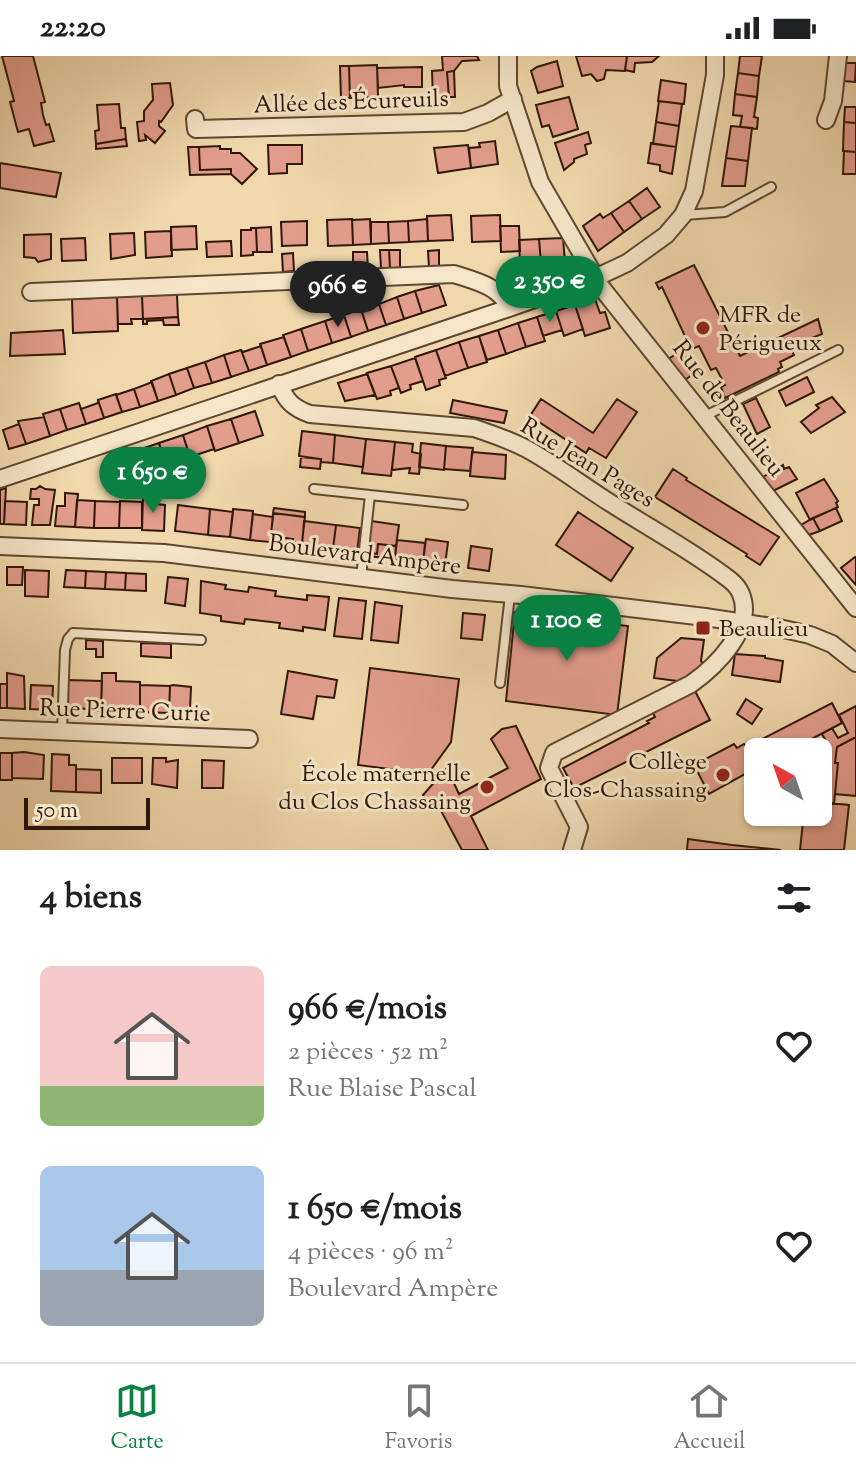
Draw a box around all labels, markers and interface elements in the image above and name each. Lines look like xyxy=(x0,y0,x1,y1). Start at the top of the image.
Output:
text: 22:20 xyxy=(40,7,106,50)
street label: Allée des Écureuils xyxy=(253,83,449,123)
pin: 2 350 € xyxy=(476,256,624,324)
pin: 966 € xyxy=(282,261,394,329)
text: 2 350 € xyxy=(514,263,586,300)
text: 966 € xyxy=(308,268,368,305)
place label: MFR de Périgueux xyxy=(719,299,822,361)
marker: MFR de Périgueux xyxy=(694,319,712,337)
street label: Rue de Beaulieu xyxy=(663,334,792,485)
street label: Rue Jean Pages xyxy=(513,410,661,517)
pin: 1 650 € xyxy=(79,447,227,515)
text: 1 650 € xyxy=(117,454,189,491)
street label: Boulevard Ampère xyxy=(266,527,463,585)
pin: 1 100 € xyxy=(493,595,641,663)
text: 1 100 € xyxy=(531,602,603,639)
place label: Beaulieu xyxy=(719,613,808,647)
marker: Beaulieu xyxy=(694,619,712,637)
street label: Rue Pierre Curie xyxy=(39,692,211,732)
north arrow xyxy=(744,738,832,826)
map controls xyxy=(744,738,832,826)
place label: Collège Clos-Chassaing xyxy=(544,746,707,808)
place label: École maternelle du Clos Chassaing xyxy=(278,758,471,820)
marker: Collège Clos-Chassaing xyxy=(714,766,732,784)
marker: École maternelle du Clos Chassaing xyxy=(478,778,496,796)
scale bar xyxy=(24,794,150,830)
text: 50 m xyxy=(36,796,78,828)
text: 4 biens xyxy=(40,874,142,923)
icon: filters xyxy=(772,876,816,920)
text: 966 €/mois xyxy=(288,985,447,1034)
icon: home xyxy=(104,998,200,1094)
icon: heart xyxy=(772,1024,816,1068)
text: 2 pièces · 52 m² xyxy=(288,1034,448,1071)
text: Rue Blaise Pascal xyxy=(288,1071,477,1108)
text: 1 650 €/mois xyxy=(288,1185,462,1234)
icon: home xyxy=(104,1198,200,1294)
icon: heart xyxy=(772,1224,816,1268)
text: 4 pièces · 96 m² xyxy=(288,1234,454,1271)
text: Boulevard Ampère xyxy=(288,1271,498,1308)
tab: Carte xyxy=(110,1379,164,1459)
tab: Favoris xyxy=(385,1379,453,1459)
tab: Accueil xyxy=(674,1379,745,1459)

